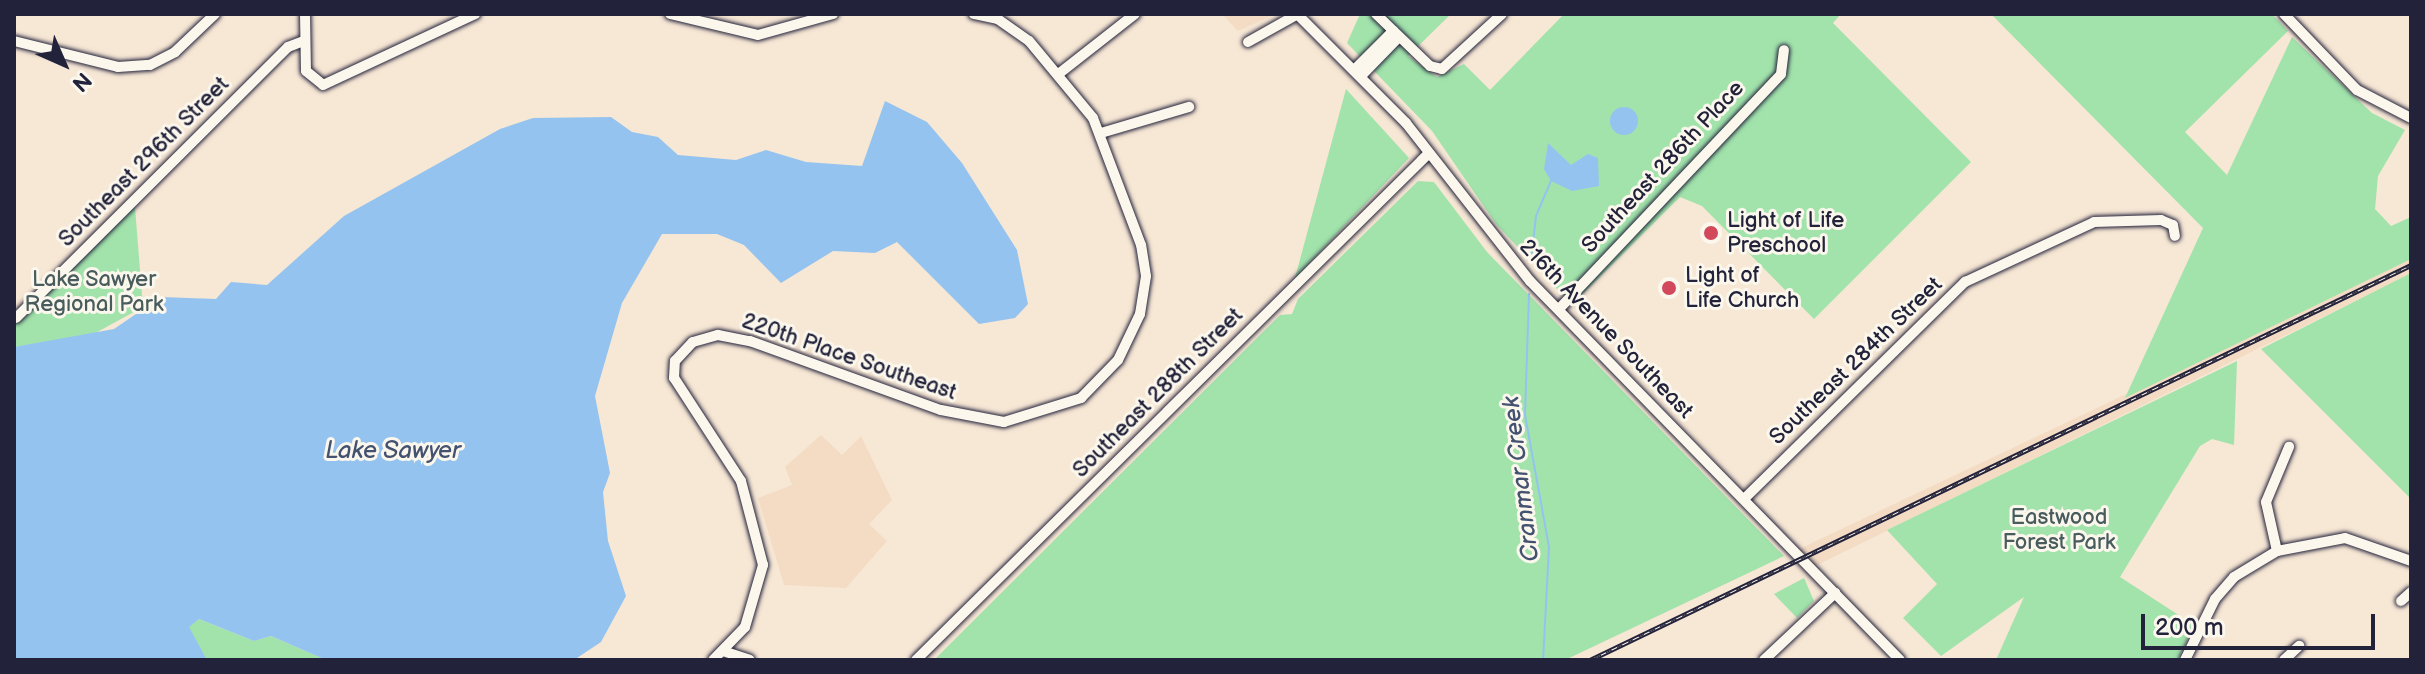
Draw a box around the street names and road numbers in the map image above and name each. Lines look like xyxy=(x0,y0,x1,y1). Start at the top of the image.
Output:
street label: Southeast 296th Street xyxy=(53,71,235,253)
street label: Southeast 286th Place xyxy=(1576,75,1750,259)
street label: 216th Avenue Southeast xyxy=(1513,234,1699,424)
street label: Southeast 284th Street xyxy=(1764,272,1948,450)
street label: Southeast 288th Street xyxy=(1067,302,1249,484)
street label: 220th Place Southeast xyxy=(738,308,960,406)

